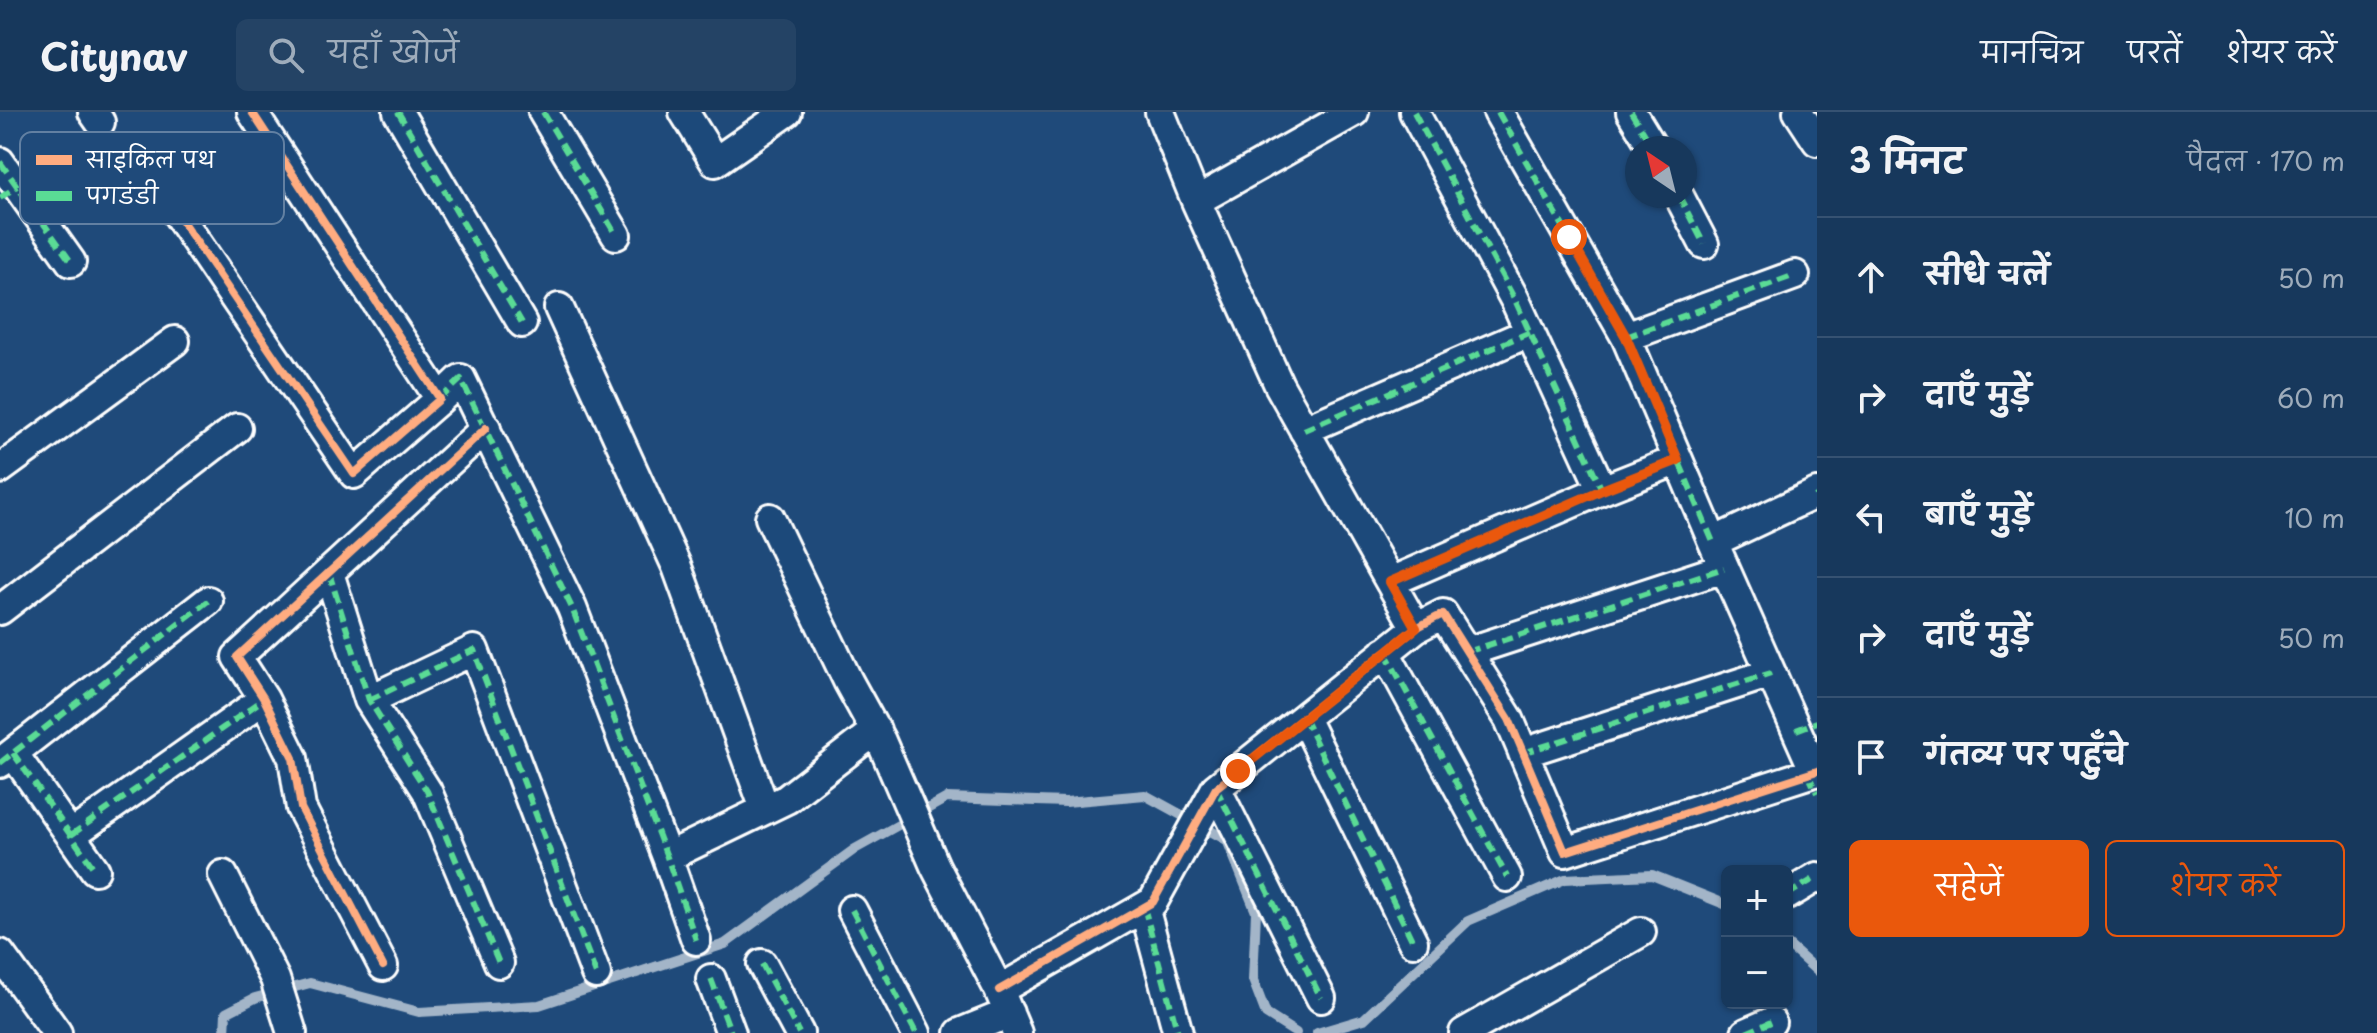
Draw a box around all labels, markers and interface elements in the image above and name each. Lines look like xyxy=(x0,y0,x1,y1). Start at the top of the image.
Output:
search box xyxy=(236,19,796,91)
text: Citynav xyxy=(40,27,188,84)
text: यहाँ खोजें xyxy=(328,28,459,73)
text: मानचित्र xyxy=(1980,30,2083,73)
text: परतें xyxy=(2127,30,2182,73)
text: शेयर करें xyxy=(2226,30,2337,73)
icon: search xyxy=(264,33,308,77)
legend xyxy=(20,132,284,224)
text: 3 मिनट xyxy=(1849,133,1965,185)
north arrow xyxy=(1625,136,1697,208)
text: पैदल · 170 m xyxy=(2187,141,2345,180)
text: साइकिल पथ xyxy=(85,142,217,175)
text: पगडंडी xyxy=(85,178,160,211)
route start xyxy=(1551,219,1587,255)
text: सीधे चलें xyxy=(1925,250,2050,295)
icon: ahead xyxy=(1849,255,1893,299)
text: 50 m xyxy=(2278,258,2345,297)
text: दाएँ मुड़ें xyxy=(1925,370,2031,415)
icon: right xyxy=(1849,375,1893,419)
text: 60 m xyxy=(2277,378,2345,417)
text: बाएँ मुड़ें xyxy=(1925,490,2032,535)
icon: left xyxy=(1849,495,1893,539)
text: 10 m xyxy=(2284,498,2345,537)
text: दाएँ मुड़ें xyxy=(1925,610,2031,655)
icon: right xyxy=(1849,615,1893,659)
text: 50 m xyxy=(2278,618,2345,657)
text: गंतव्य पर पहुँचे xyxy=(1925,730,2127,775)
icon: arrive xyxy=(1849,735,1893,779)
route end xyxy=(1220,753,1256,789)
button: सहेजें xyxy=(1849,840,2089,937)
button: शेयर करें xyxy=(2105,840,2345,937)
map controls xyxy=(1721,865,1793,1009)
button: + xyxy=(1721,865,1793,937)
button: − xyxy=(1721,937,1793,1009)

